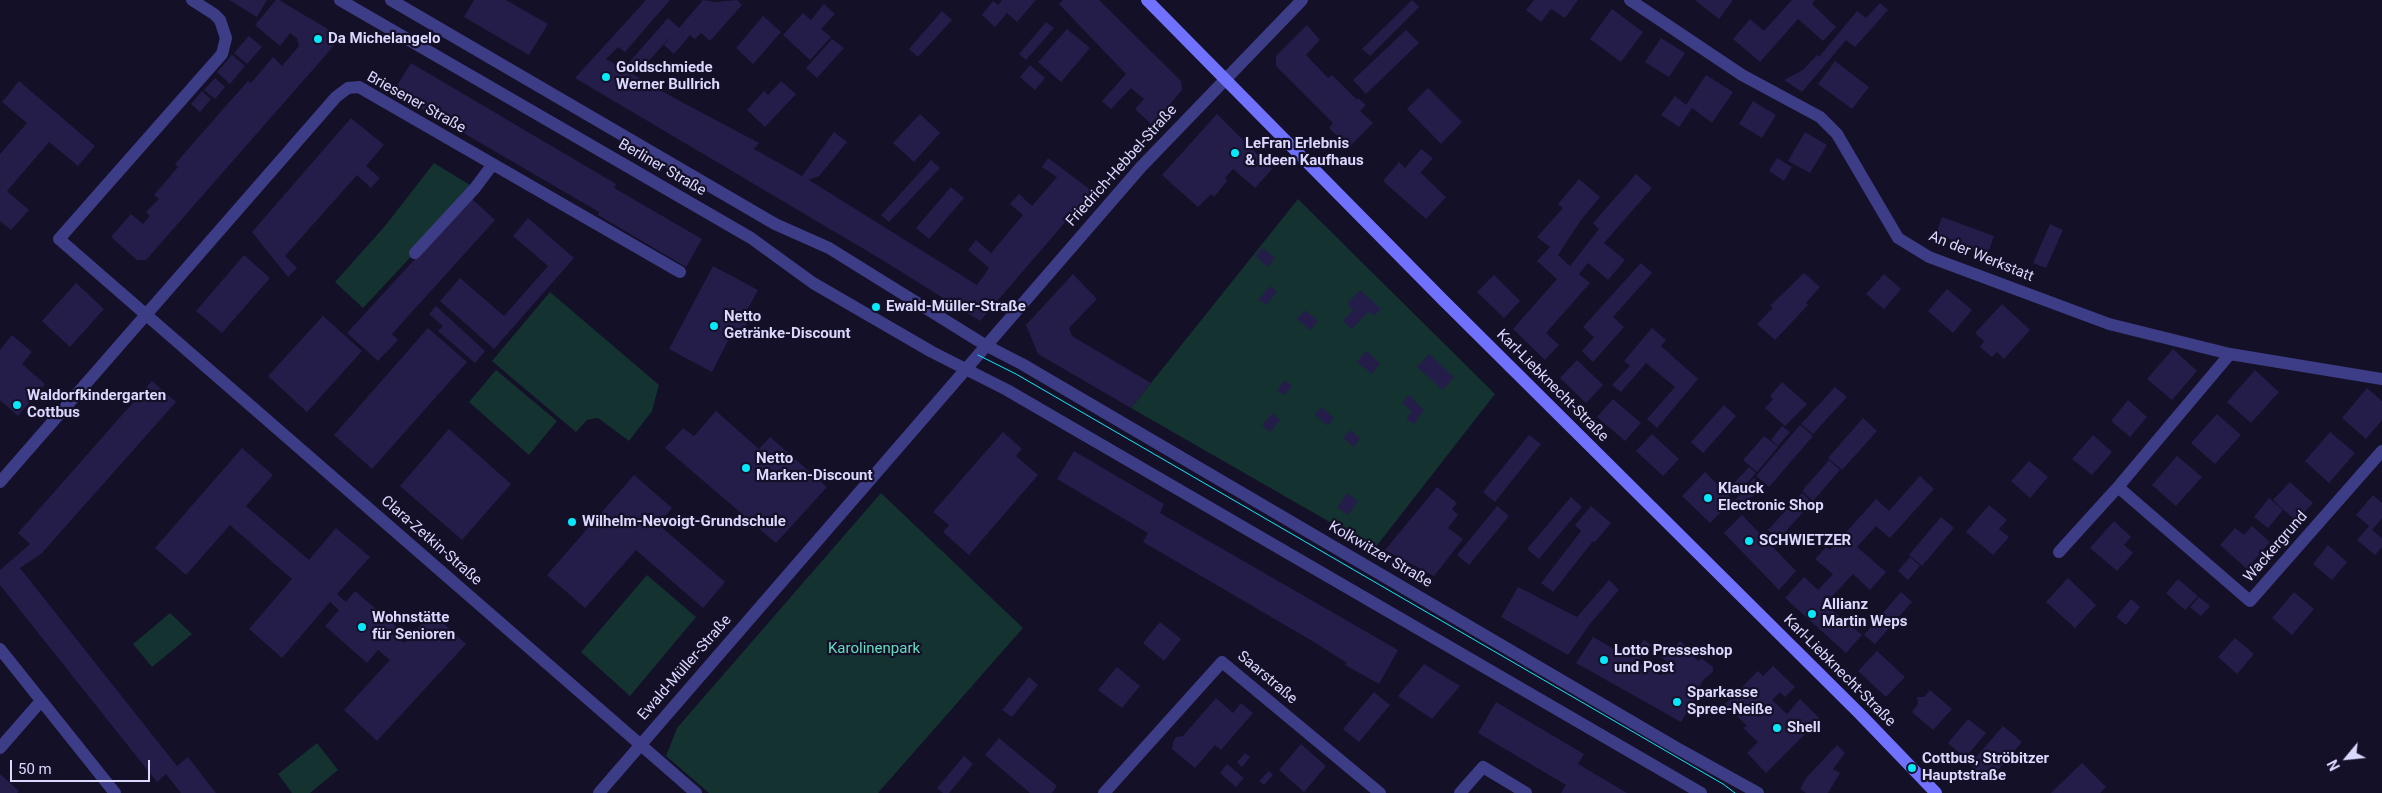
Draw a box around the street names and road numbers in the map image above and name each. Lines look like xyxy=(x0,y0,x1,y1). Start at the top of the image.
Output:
street label: Briesener Straße xyxy=(363,68,469,138)
street label: Friedrich-Hebbel-Straße xyxy=(1063,102,1181,230)
street label: Berliner Straße xyxy=(615,136,709,200)
street label: An der Werkstatt xyxy=(1926,228,2036,286)
street label: Karl-Liebknecht-Straße xyxy=(1492,326,1612,446)
street label: Clara-Zetkin-Straße xyxy=(377,492,485,590)
street label: Wackergrund xyxy=(2240,508,2312,586)
street label: Kolkwitzer Straße xyxy=(1325,518,1435,592)
street label: Karl-Liebknecht-Straße xyxy=(1779,611,1899,731)
street label: Ewald-Müller-Straße xyxy=(634,612,736,724)
street label: Saarstraße xyxy=(1233,648,1301,708)

